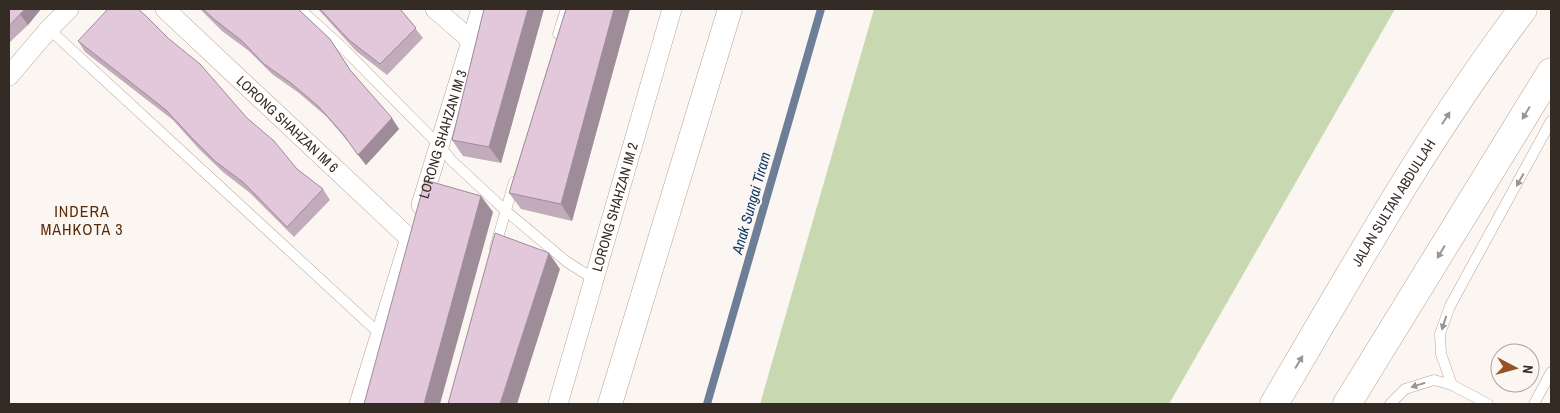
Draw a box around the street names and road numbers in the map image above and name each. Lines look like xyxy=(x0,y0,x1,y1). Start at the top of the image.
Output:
street label: LORONG SHAHZAN IM 3 xyxy=(415,68,471,201)
street label: LORONG SHAHZAN IM 6 xyxy=(233,72,342,176)
street label: JALAN SULTAN ABDULLAH xyxy=(1348,136,1439,270)
street label: LORONG SHAHZAN IM 2 xyxy=(588,140,642,274)

